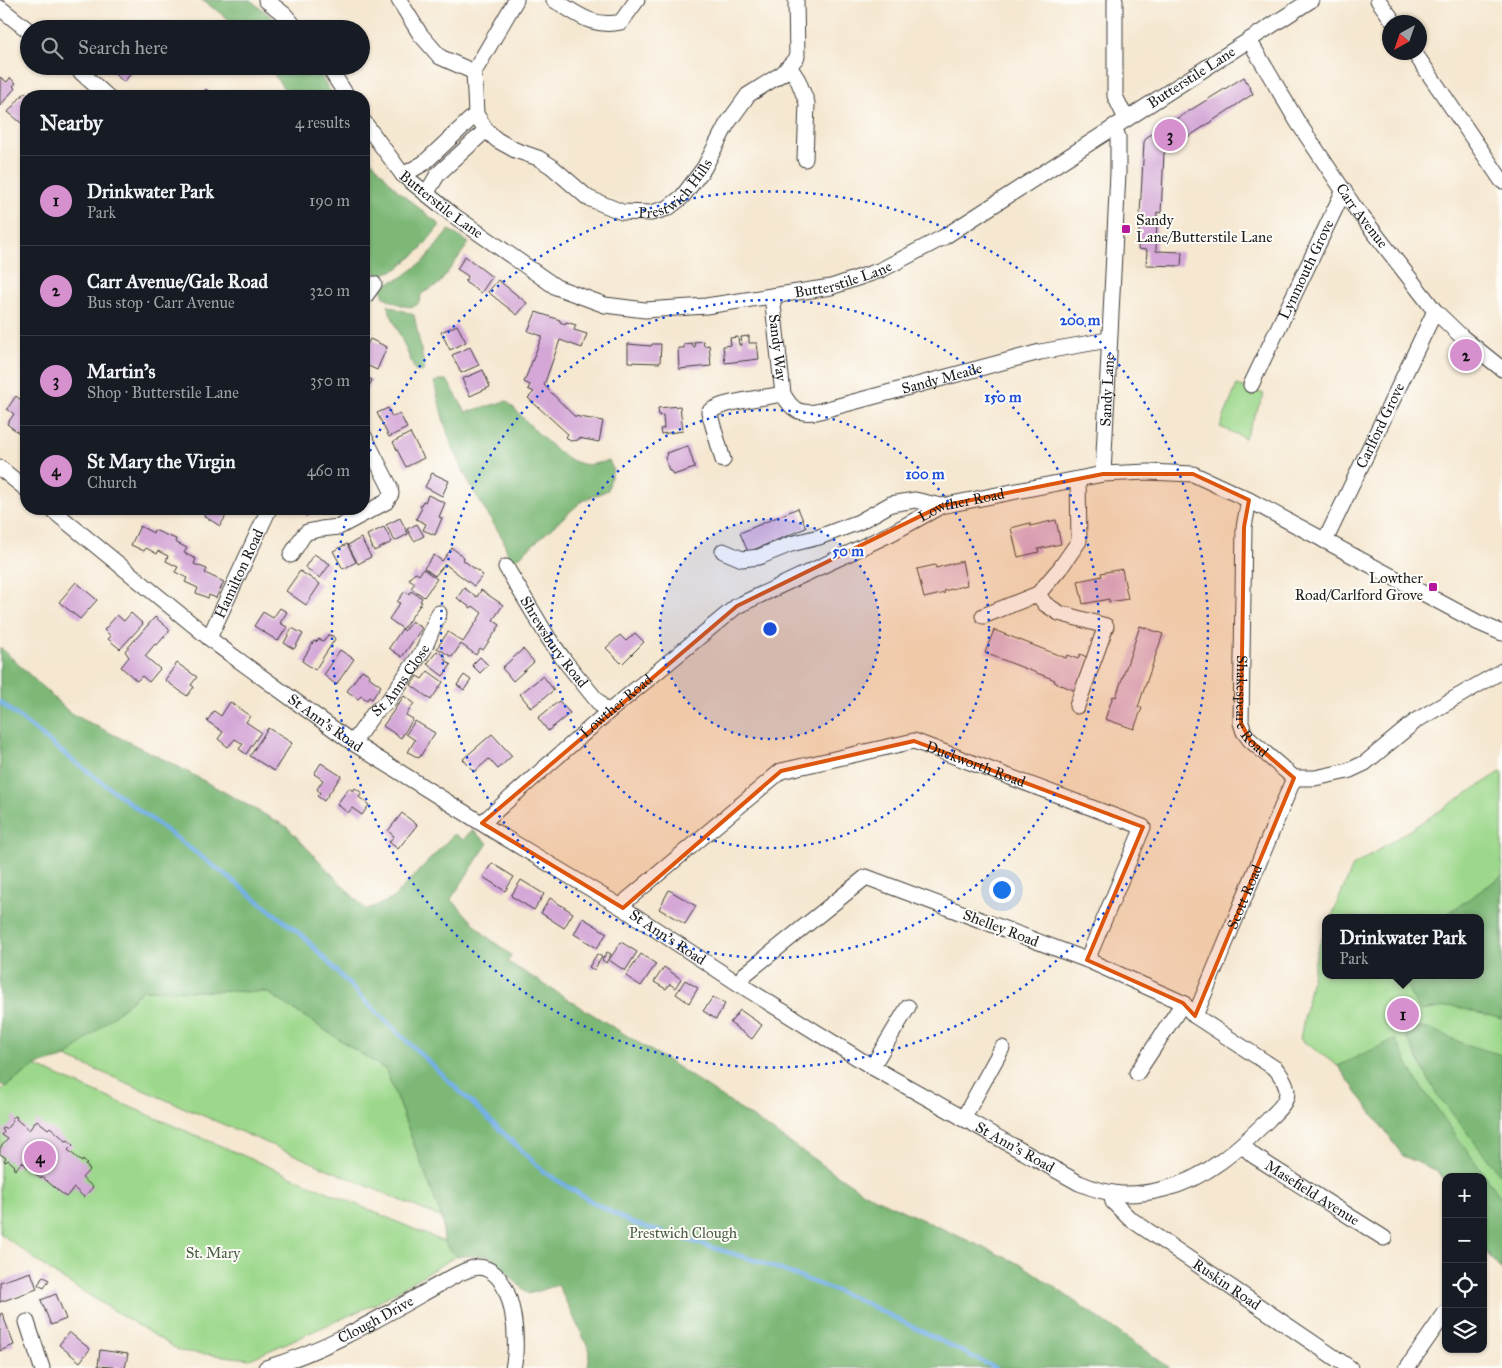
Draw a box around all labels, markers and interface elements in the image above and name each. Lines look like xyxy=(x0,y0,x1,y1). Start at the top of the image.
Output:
north arrow xyxy=(1382,15,1427,60)
search box xyxy=(20,20,370,75)
icon: search xyxy=(38,34,66,62)
text: Search here xyxy=(78,36,168,59)
street label: Butterstile Lane xyxy=(1144,42,1239,112)
text: Nearby xyxy=(40,110,103,136)
text: 4 results xyxy=(295,113,350,132)
pin: 3 xyxy=(1154,116,1186,154)
street label: Prestwich Hills xyxy=(638,156,716,222)
street label: Butterstile Lane xyxy=(396,167,486,242)
text: Drinkwater Park xyxy=(87,180,214,203)
street label: Carr Avenue xyxy=(1332,180,1392,252)
text: 1 xyxy=(53,191,59,210)
text: 190 m xyxy=(309,191,350,210)
text: Park xyxy=(87,203,116,222)
place label: Sandy Lane/Butterstile Lane xyxy=(1136,211,1272,246)
street label: Lynmouth Grove xyxy=(1275,217,1338,322)
marker: Sandy Lane/Butterstile Lane xyxy=(1120,223,1132,235)
street label: Butterstile Lane xyxy=(793,257,895,301)
text: Carr Avenue/Gale Road xyxy=(87,270,268,293)
text: 2 xyxy=(52,281,60,300)
text: 320 m xyxy=(310,281,350,300)
text: Bus stop · Carr Avenue xyxy=(87,293,235,312)
text: 200 m xyxy=(1060,311,1101,329)
street label: Sandy Way xyxy=(765,313,791,383)
pin: 2 xyxy=(1450,336,1482,374)
street label: Sandy Lane xyxy=(1096,353,1118,427)
street label: Sandy Meade xyxy=(900,359,984,398)
text: Martin's xyxy=(87,360,155,383)
text: 3 xyxy=(53,371,59,390)
text: 350 m xyxy=(310,371,350,390)
street label: Carlford Grove xyxy=(1352,380,1408,471)
text: Shop · Butterstile Lane xyxy=(87,383,239,402)
text: 150 m xyxy=(984,388,1022,406)
text: St Mary the Virgin xyxy=(87,450,236,473)
text: 4 xyxy=(52,461,60,480)
text: 460 m xyxy=(307,461,350,480)
text: 100 m xyxy=(905,465,945,483)
text: Church xyxy=(87,473,137,492)
street label: Lowther Road xyxy=(915,485,1006,526)
street label: Hamilton Road xyxy=(210,526,268,621)
text: 50 m xyxy=(832,542,864,560)
place label: Lowther Road/Carlford Grove xyxy=(1295,569,1423,604)
marker: Lowther Road/Carlford Grove xyxy=(1427,581,1439,593)
street label: Shrewsbury Road xyxy=(516,593,592,692)
centre of rings xyxy=(761,620,779,638)
street label: St Anns Close xyxy=(368,642,434,720)
street label: Shakespeare Road xyxy=(1232,655,1273,761)
street label: Lowther Road xyxy=(576,670,656,742)
street label: St Ann's Road xyxy=(284,690,366,756)
street label: Duckworth Road xyxy=(923,737,1028,791)
street label: Scott Road xyxy=(1223,861,1266,932)
your location xyxy=(989,877,1015,903)
street label: Shelley Road xyxy=(961,905,1042,951)
street label: St Ann's Road xyxy=(626,906,710,969)
popup xyxy=(1322,914,1484,979)
text: Drinkwater Park xyxy=(1339,926,1467,949)
text: Park xyxy=(1339,949,1368,968)
pin: 1 xyxy=(1387,995,1419,1033)
street label: St Ann's Road xyxy=(972,1118,1058,1177)
pin: 4 xyxy=(24,1138,56,1176)
street label: Masefield Avenue xyxy=(1262,1156,1363,1229)
map controls xyxy=(1442,1173,1487,1353)
button: + xyxy=(1442,1173,1487,1218)
button: − xyxy=(1442,1218,1487,1263)
park label: Prestwich Clough xyxy=(629,1224,738,1242)
park label: St. Mary xyxy=(186,1244,241,1262)
street label: Ruskin Road xyxy=(1189,1255,1265,1314)
button: locate xyxy=(1442,1263,1487,1308)
street label: Clough Drive xyxy=(335,1292,417,1347)
button: layers xyxy=(1442,1308,1487,1353)

